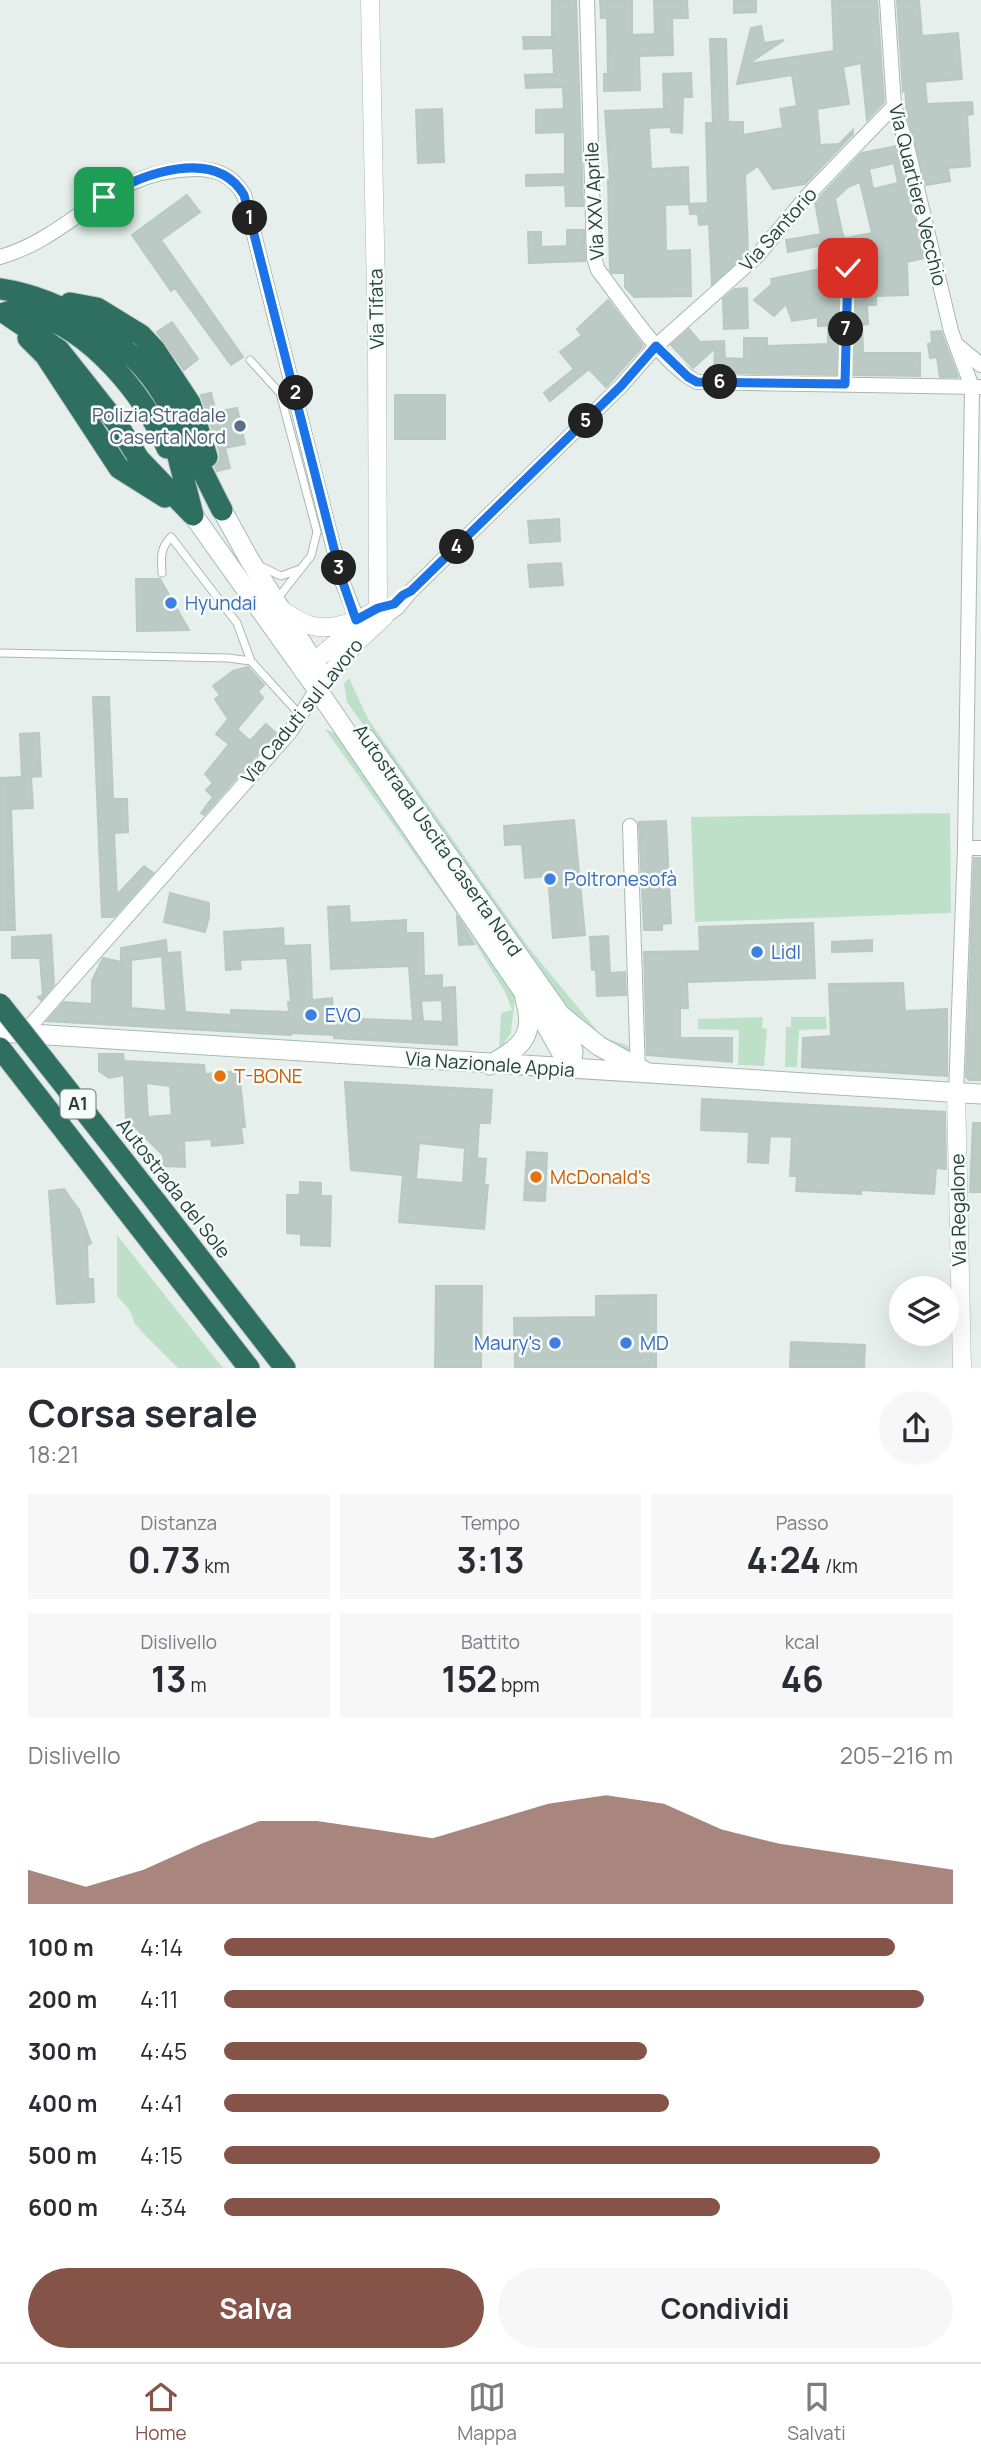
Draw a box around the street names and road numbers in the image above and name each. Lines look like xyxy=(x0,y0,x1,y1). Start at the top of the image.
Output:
street label: Via Quartiere Vecchio xyxy=(883,102,953,288)
street label: Via XXV Aprile xyxy=(578,141,610,261)
street label: Via Santorio xyxy=(733,181,823,277)
street label: Via Tifata xyxy=(362,268,390,350)
street label: Via Caduti sul Lavoro xyxy=(235,633,369,789)
street label: Autostrada Uscita Caserta Nord xyxy=(348,719,528,961)
street label: Via Nazionale Appia xyxy=(404,1045,576,1083)
road number: A1 xyxy=(60,1090,96,1119)
street label: Autostrada del Sole xyxy=(111,1113,237,1263)
street label: Via Regalone xyxy=(944,1153,972,1267)

